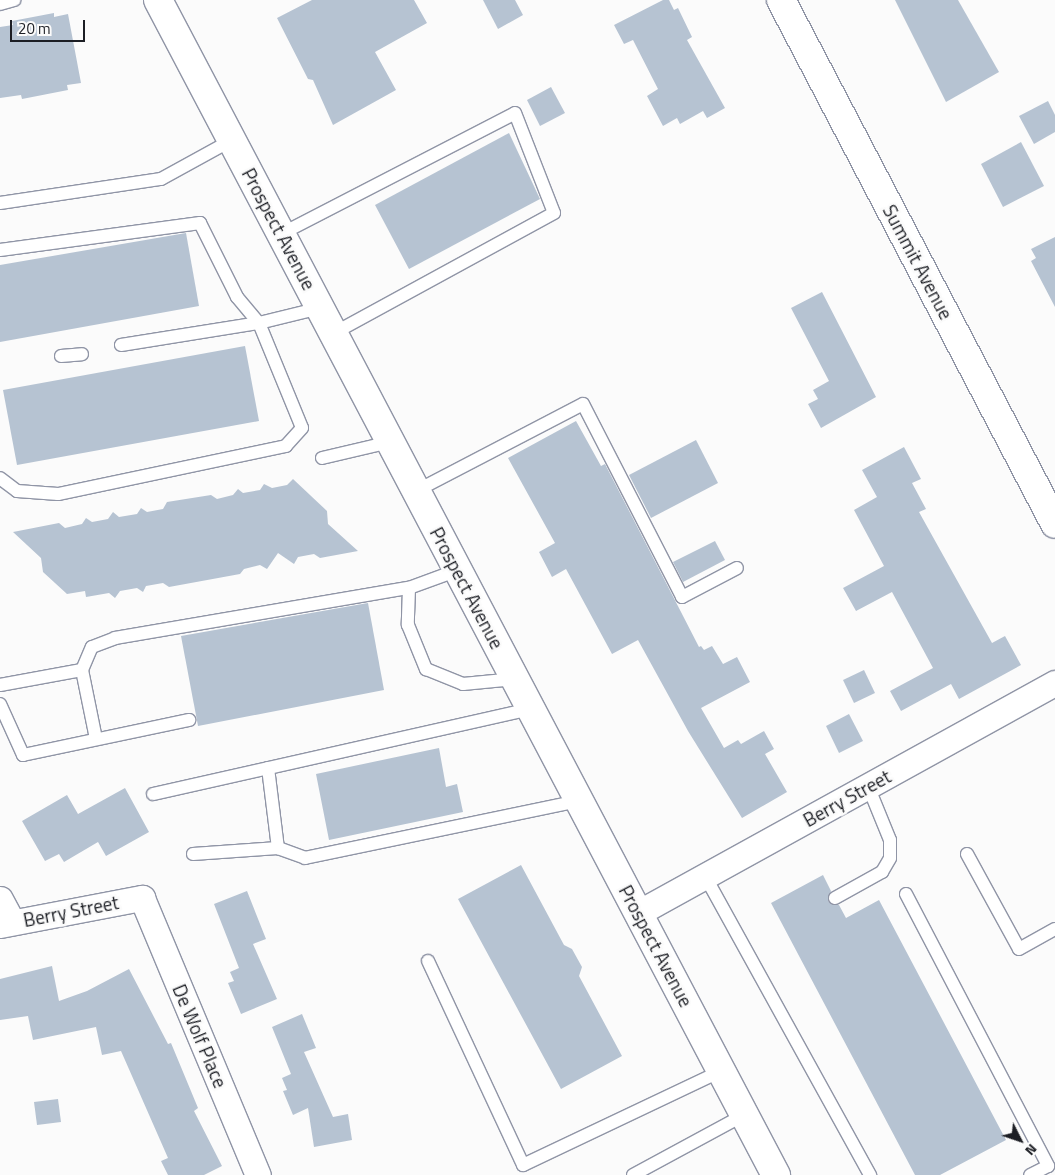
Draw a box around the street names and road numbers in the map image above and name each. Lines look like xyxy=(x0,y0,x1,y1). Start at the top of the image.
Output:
street label: Prospect Avenue xyxy=(237,164,321,294)
street label: Summit Avenue xyxy=(878,201,958,323)
street label: Prospect Avenue xyxy=(425,523,509,653)
street label: Berry Street xyxy=(799,765,895,831)
street label: Prospect Avenue xyxy=(614,881,698,1011)
street label: Berry Street xyxy=(21,891,121,931)
street label: De Wolf Place xyxy=(168,981,232,1091)

